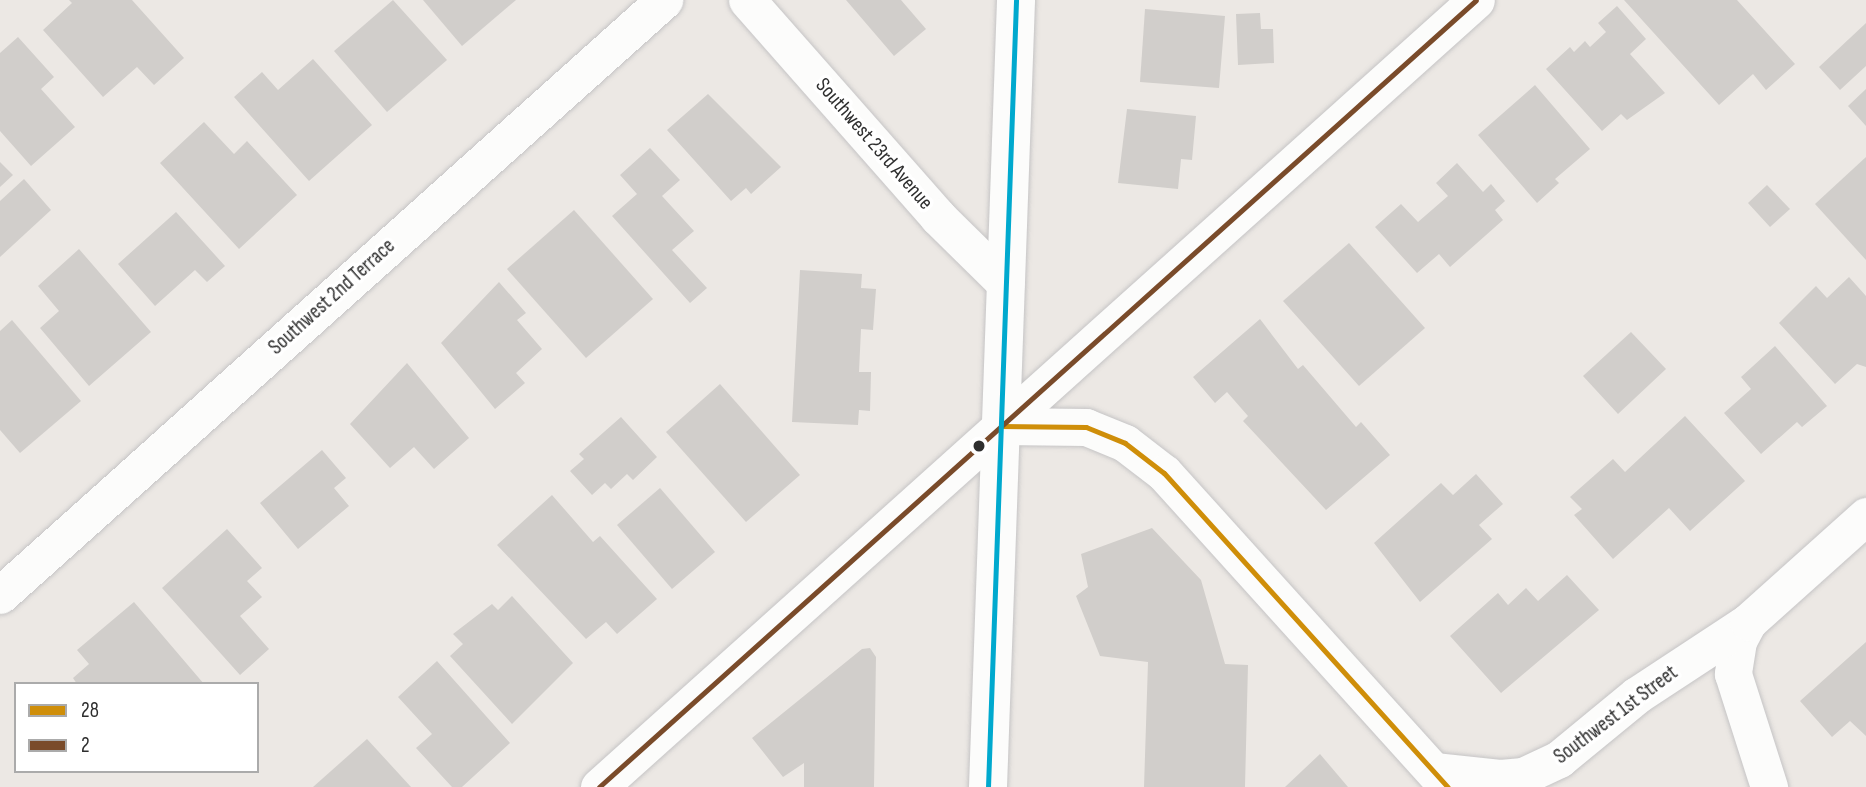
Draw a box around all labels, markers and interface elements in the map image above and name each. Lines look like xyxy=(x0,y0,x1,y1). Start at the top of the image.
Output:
street label: Southwest 23rd Avenue xyxy=(810,73,938,215)
street label: Southwest 2nd Terrace xyxy=(264,234,400,360)
unlabelled marker xyxy=(972,439,986,453)
street label: Southwest 1st Street xyxy=(1549,660,1683,770)
legend xyxy=(14,682,259,773)
text: 28 xyxy=(81,698,99,723)
text: 2 xyxy=(81,733,90,758)

